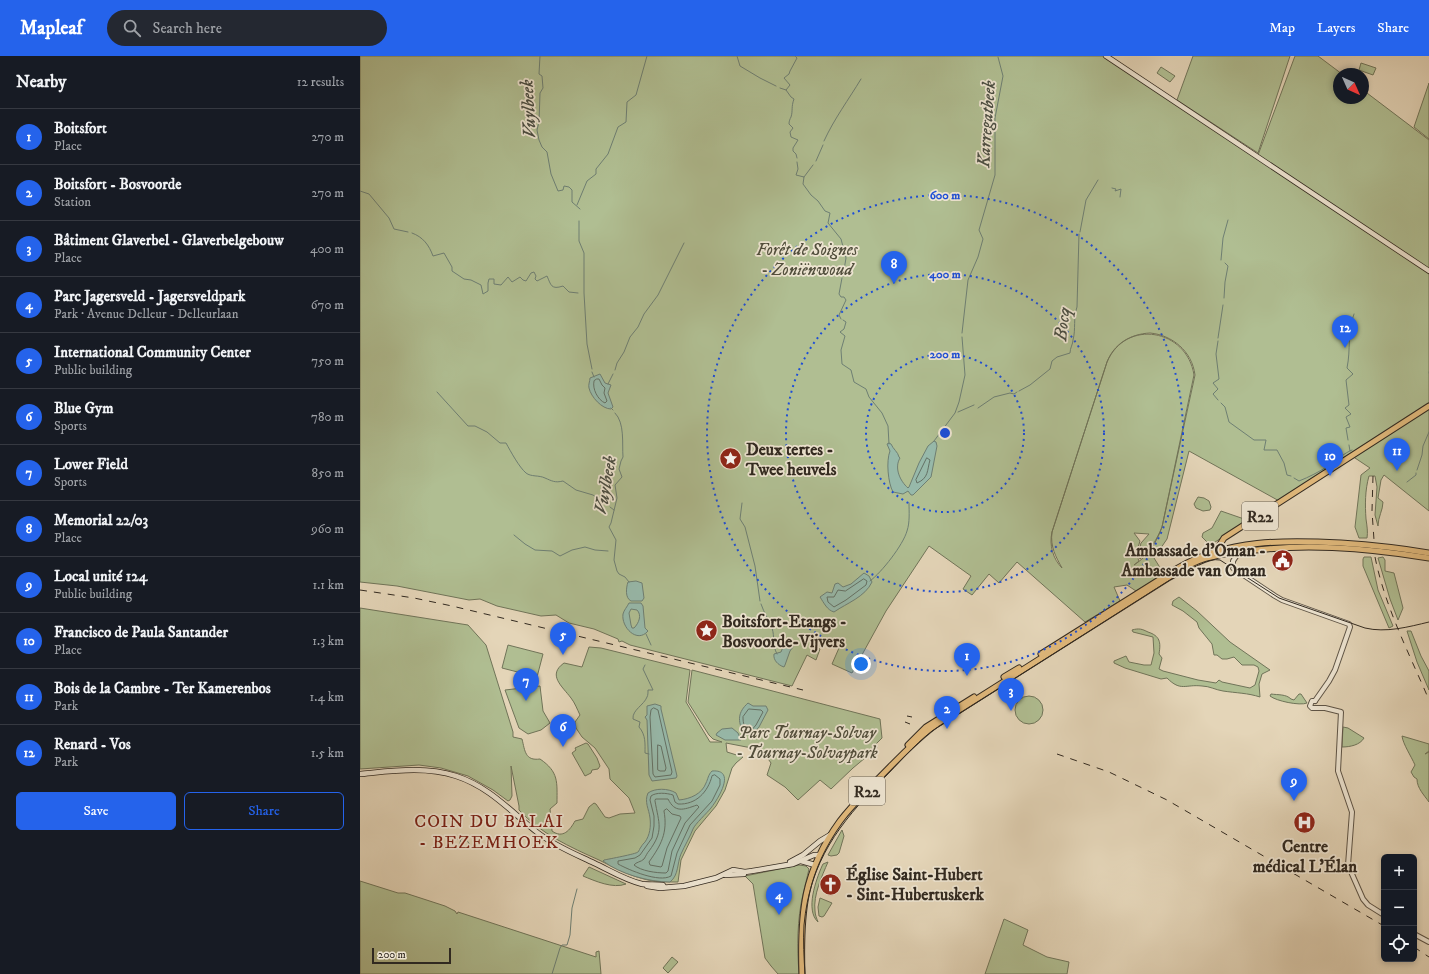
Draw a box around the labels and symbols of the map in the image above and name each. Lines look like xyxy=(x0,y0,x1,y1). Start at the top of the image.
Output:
north arrow xyxy=(1333,68,1369,104)
water label: Vuylbeek xyxy=(516,79,542,139)
water label: Karregatbeek xyxy=(973,79,1001,169)
text: 600 m xyxy=(930,188,960,203)
park label: Forêt de Soignes - Zoniënwoud xyxy=(756,239,859,281)
pin: 8 xyxy=(881,251,907,284)
text: 400 m xyxy=(928,267,961,282)
water label: Bocq xyxy=(1050,305,1076,343)
pin: 12 xyxy=(1332,315,1358,348)
text: 200 m xyxy=(930,347,960,362)
centre of rings xyxy=(938,426,952,440)
pin: 11 xyxy=(1384,438,1410,471)
place label: Deux tertes - Twee heuvels xyxy=(745,439,837,481)
pin: 10 xyxy=(1317,443,1343,476)
place icon: Deux tertes - Twee heuvels xyxy=(717,446,743,472)
water label: Vuylbeek xyxy=(590,454,622,516)
road number: R22 xyxy=(1242,502,1278,530)
place label: Ambassade d'Oman - Ambassade van Oman xyxy=(1120,540,1266,582)
public building icon: Ambassade d'Oman - Ambassade van Oman xyxy=(1269,547,1295,573)
place label: Boitsfort-Etangs - Bosvoorde-Vijvers xyxy=(722,611,847,653)
place icon: Boitsfort-Etangs - Bosvoorde-Vijvers xyxy=(694,618,720,644)
pin: 5 xyxy=(550,622,576,655)
pin: 1 xyxy=(954,643,980,676)
your location xyxy=(851,654,871,674)
pin: 7 xyxy=(513,668,539,701)
pin: 3 xyxy=(998,678,1024,711)
pin: 2 xyxy=(934,696,960,729)
pin: 6 xyxy=(550,714,576,747)
park label: Parc Tournay-Solvay - Tournay-Solvaypark xyxy=(736,722,878,764)
pin: 9 xyxy=(1281,768,1307,801)
road number: R22 xyxy=(849,777,885,805)
hospital icon: Centre médical L'Élan xyxy=(1292,809,1318,835)
district label: COIN DU BALAI - BEZEMHOEK xyxy=(414,811,564,854)
place label: Centre médical L'Élan xyxy=(1253,836,1357,878)
place label: Église Saint-Hubert - Sint-Hubertuskerk xyxy=(846,863,984,906)
church icon: Église Saint-Hubert - Sint-Hubertuskerk xyxy=(818,871,844,897)
pin: 4 xyxy=(766,882,792,915)
scale bar xyxy=(372,946,451,965)

